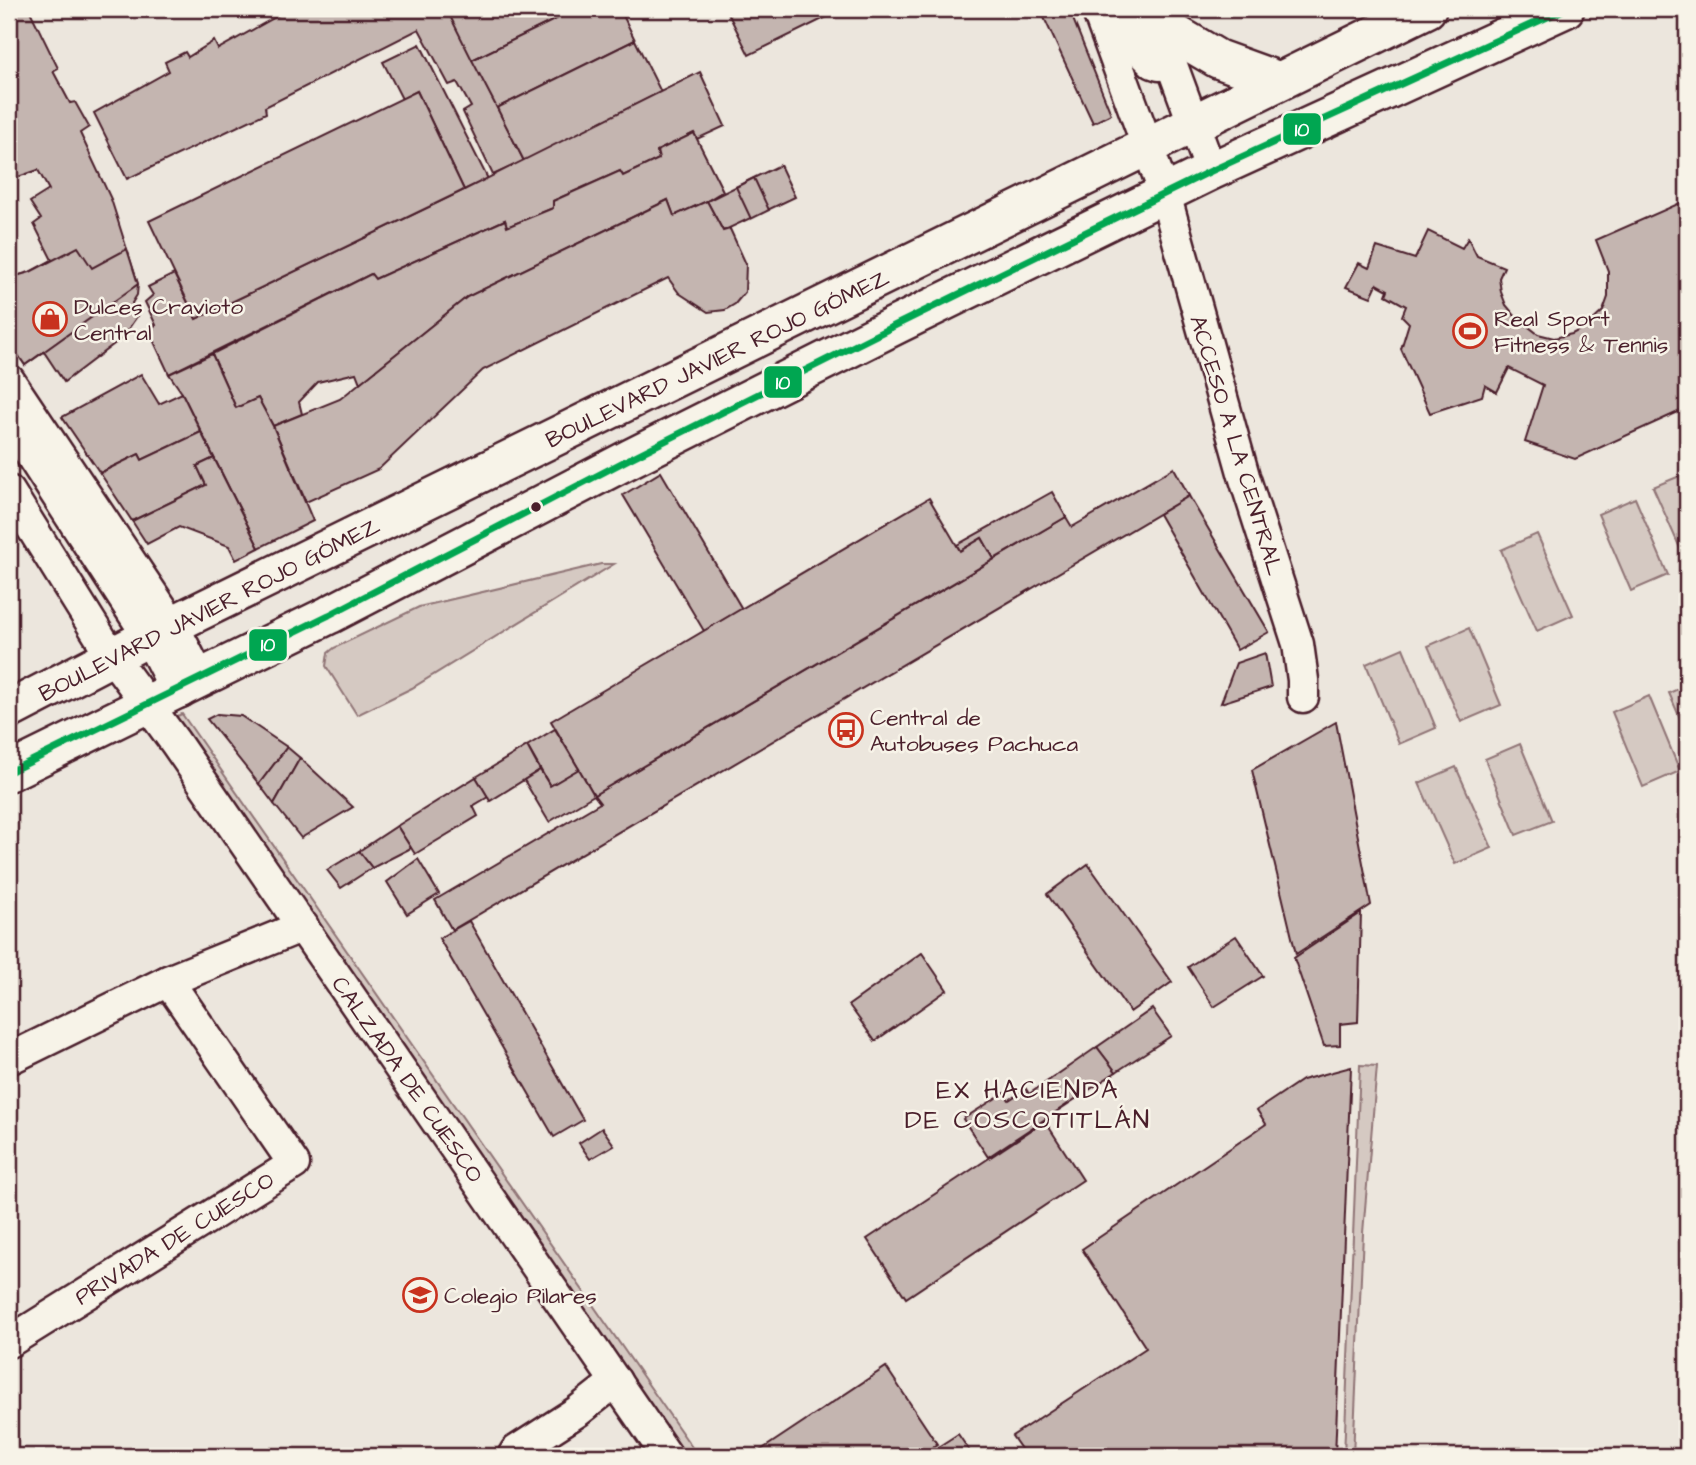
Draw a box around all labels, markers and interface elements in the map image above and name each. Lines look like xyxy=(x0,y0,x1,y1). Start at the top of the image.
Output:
line badge: 10 xyxy=(1282,112,1322,146)
text: 10 xyxy=(1295,117,1309,144)
street label: BOULEVARD JAVIER ROJO GÓMEZ xyxy=(540,262,895,456)
place label: Dulces Cravioto Central xyxy=(74,291,243,349)
shop icon: Dulces Cravioto Central xyxy=(31,300,69,338)
place label: Real Sport Fitness & Tennis xyxy=(1494,303,1668,361)
street label: ACCESO A LA CENTRAL xyxy=(1181,312,1291,579)
sports icon: Real Sport Fitness & Tennis xyxy=(1451,312,1489,350)
line badge: 10 xyxy=(763,365,803,399)
text: 10 xyxy=(776,370,790,397)
unlabelled marker xyxy=(529,500,543,514)
street label: BOULEVARD JAVIER ROJO GÓMEZ xyxy=(34,510,385,710)
line badge: 10 xyxy=(248,628,288,662)
text: 10 xyxy=(261,632,275,659)
place label: Central de Autobuses Pachuca xyxy=(870,702,1079,760)
bus stop icon: Central de Autobuses Pachuca xyxy=(827,711,865,749)
street label: CALZADA DE CUESCO xyxy=(324,970,491,1189)
district label: EX HACIENDA DE COSCOTITLÁN xyxy=(905,1072,1151,1138)
street label: PRIVADA DE CUESCO xyxy=(69,1164,280,1313)
school or university icon: Colegio Pilares xyxy=(401,1276,439,1314)
place label: Colegio Pilares xyxy=(444,1280,597,1313)

